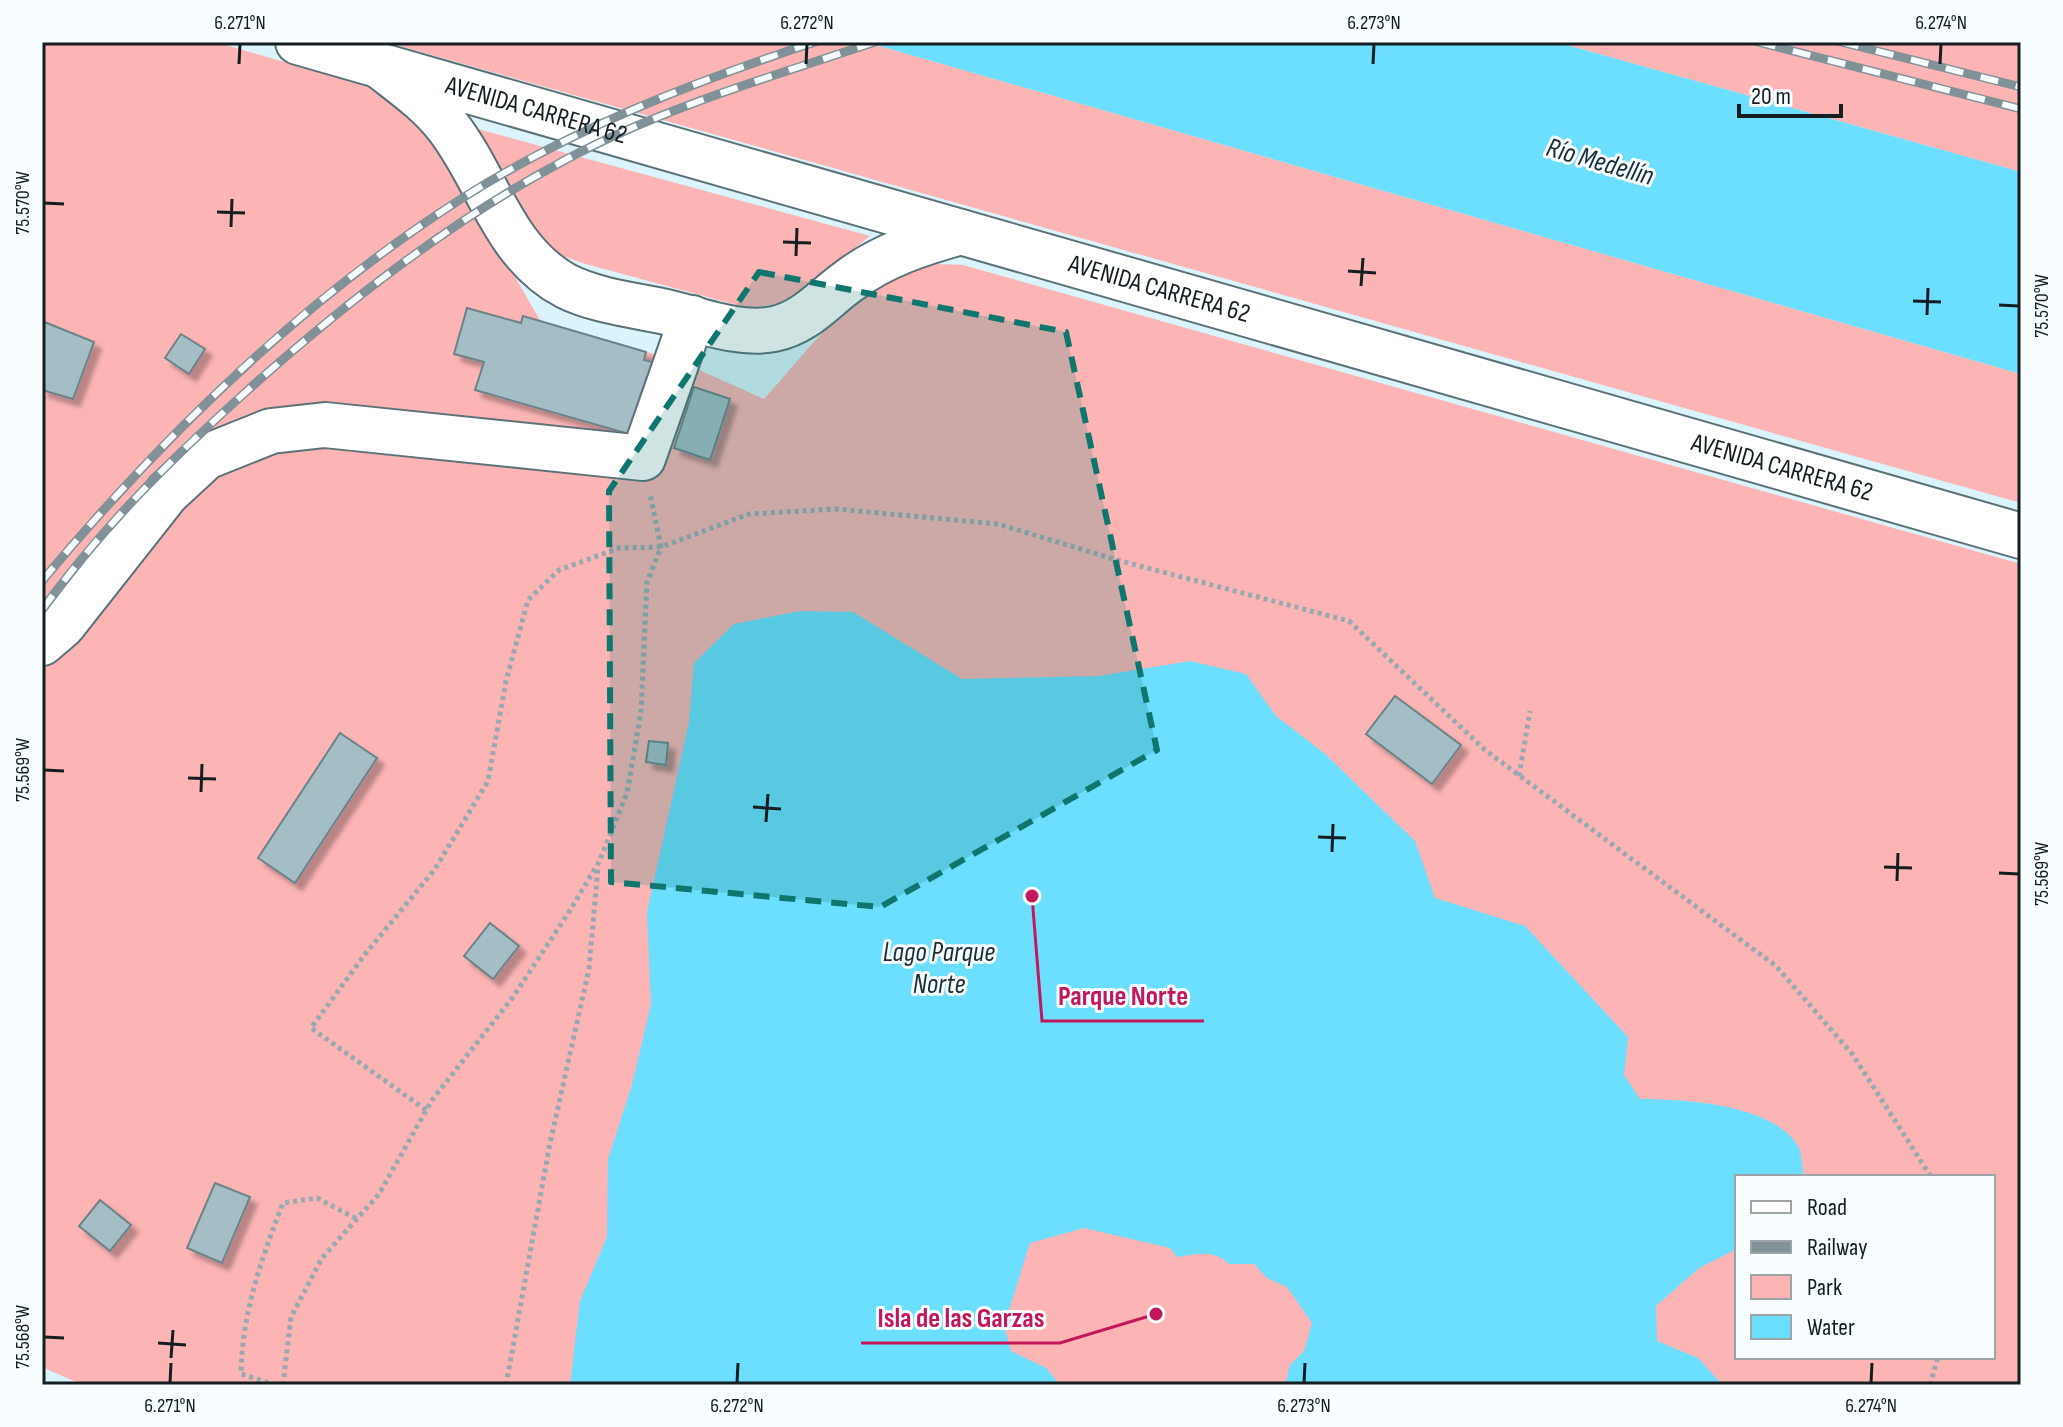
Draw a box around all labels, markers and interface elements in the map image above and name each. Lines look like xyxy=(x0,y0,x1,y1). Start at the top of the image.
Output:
text: 6.271°N xyxy=(214,11,266,35)
text: 6.272°N xyxy=(780,11,834,35)
text: 6.273°N xyxy=(1347,11,1401,35)
text: 6.274°N xyxy=(1915,11,1967,35)
scale bar xyxy=(1739,68,1841,118)
street label: AVENIDA CARRERA 62 xyxy=(441,69,631,151)
text: 20 m xyxy=(1751,82,1791,111)
water label: Río Medellín xyxy=(1543,131,1658,193)
text: 75.570°W xyxy=(11,171,35,235)
street label: AVENIDA CARRERA 62 xyxy=(1064,248,1253,330)
text: 75.570°W xyxy=(2030,274,2054,338)
street label: AVENIDA CARRERA 62 xyxy=(1687,427,1876,508)
text: 75.569°W xyxy=(11,738,35,802)
text: 75.569°W xyxy=(2030,842,2054,906)
water label: Lago Parque Norte xyxy=(883,936,995,1001)
callout: Parque Norte xyxy=(1042,969,1204,1021)
text: Parque Norte xyxy=(1058,980,1188,1013)
legend xyxy=(1735,1175,1995,1359)
text: Road xyxy=(1807,1193,1847,1222)
text: Railway xyxy=(1807,1233,1867,1262)
text: Park xyxy=(1807,1273,1842,1302)
callout: Isla de las Garzas xyxy=(861,1291,1060,1343)
text: Isla de las Garzas xyxy=(877,1302,1045,1335)
text: 75.568°W xyxy=(11,1305,35,1369)
text: Water xyxy=(1807,1313,1855,1342)
text: 6.271°N xyxy=(144,1394,196,1418)
text: 6.272°N xyxy=(710,1394,764,1418)
text: 6.273°N xyxy=(1277,1394,1331,1418)
text: 6.274°N xyxy=(1845,1394,1897,1418)

